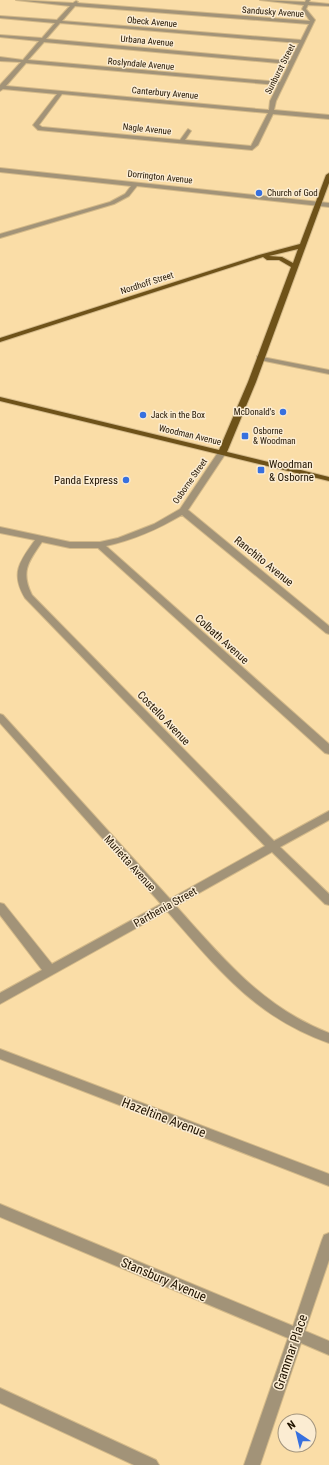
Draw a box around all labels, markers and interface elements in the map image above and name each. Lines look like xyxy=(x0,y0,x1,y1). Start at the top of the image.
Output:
street label: Sandusky Avenue xyxy=(242,5,304,19)
street label: Obeck Avenue xyxy=(127,15,177,29)
street label: Urbana Avenue xyxy=(120,34,174,48)
street label: Sunburst Street xyxy=(263,42,297,96)
street label: Roslyndale Avenue xyxy=(107,56,175,72)
street label: Canterbury Avenue xyxy=(131,85,199,101)
street label: Nagle Avenue xyxy=(122,121,172,137)
street label: Dorrington Avenue xyxy=(127,169,193,185)
marker: Church of God xyxy=(254,188,264,198)
place label: Church of God xyxy=(267,188,318,198)
street label: Nordhoff Street xyxy=(119,270,175,296)
place label: McDonald's xyxy=(234,407,275,417)
marker: McDonald's xyxy=(278,407,288,417)
marker: Jack in the Box xyxy=(138,410,148,420)
place label: Jack in the Box xyxy=(151,410,205,420)
street label: Woodman Avenue xyxy=(158,423,222,447)
place label: Osborne & Woodman xyxy=(253,426,296,446)
marker: Osborne & Woodman xyxy=(240,431,250,441)
street label: Osborne Street xyxy=(171,456,209,506)
place label: Woodman & Osborne xyxy=(269,458,314,484)
marker: Woodman & Osborne xyxy=(256,465,266,475)
place label: Panda Express xyxy=(54,474,118,487)
marker: Panda Express xyxy=(121,475,131,485)
street label: Ranchito Avenue xyxy=(232,534,296,589)
street label: Colbath Avenue xyxy=(192,612,251,667)
street label: Costello Avenue xyxy=(135,689,193,748)
street label: Murietta Avenue xyxy=(101,833,158,894)
street label: Parthenia Street xyxy=(131,885,199,930)
street label: Hazeltine Avenue xyxy=(120,1095,208,1140)
street label: Stansbury Avenue xyxy=(119,1255,209,1304)
street label: Grammar Place xyxy=(271,1312,310,1392)
north arrow xyxy=(277,1413,317,1453)
text: N xyxy=(285,1418,298,1432)

